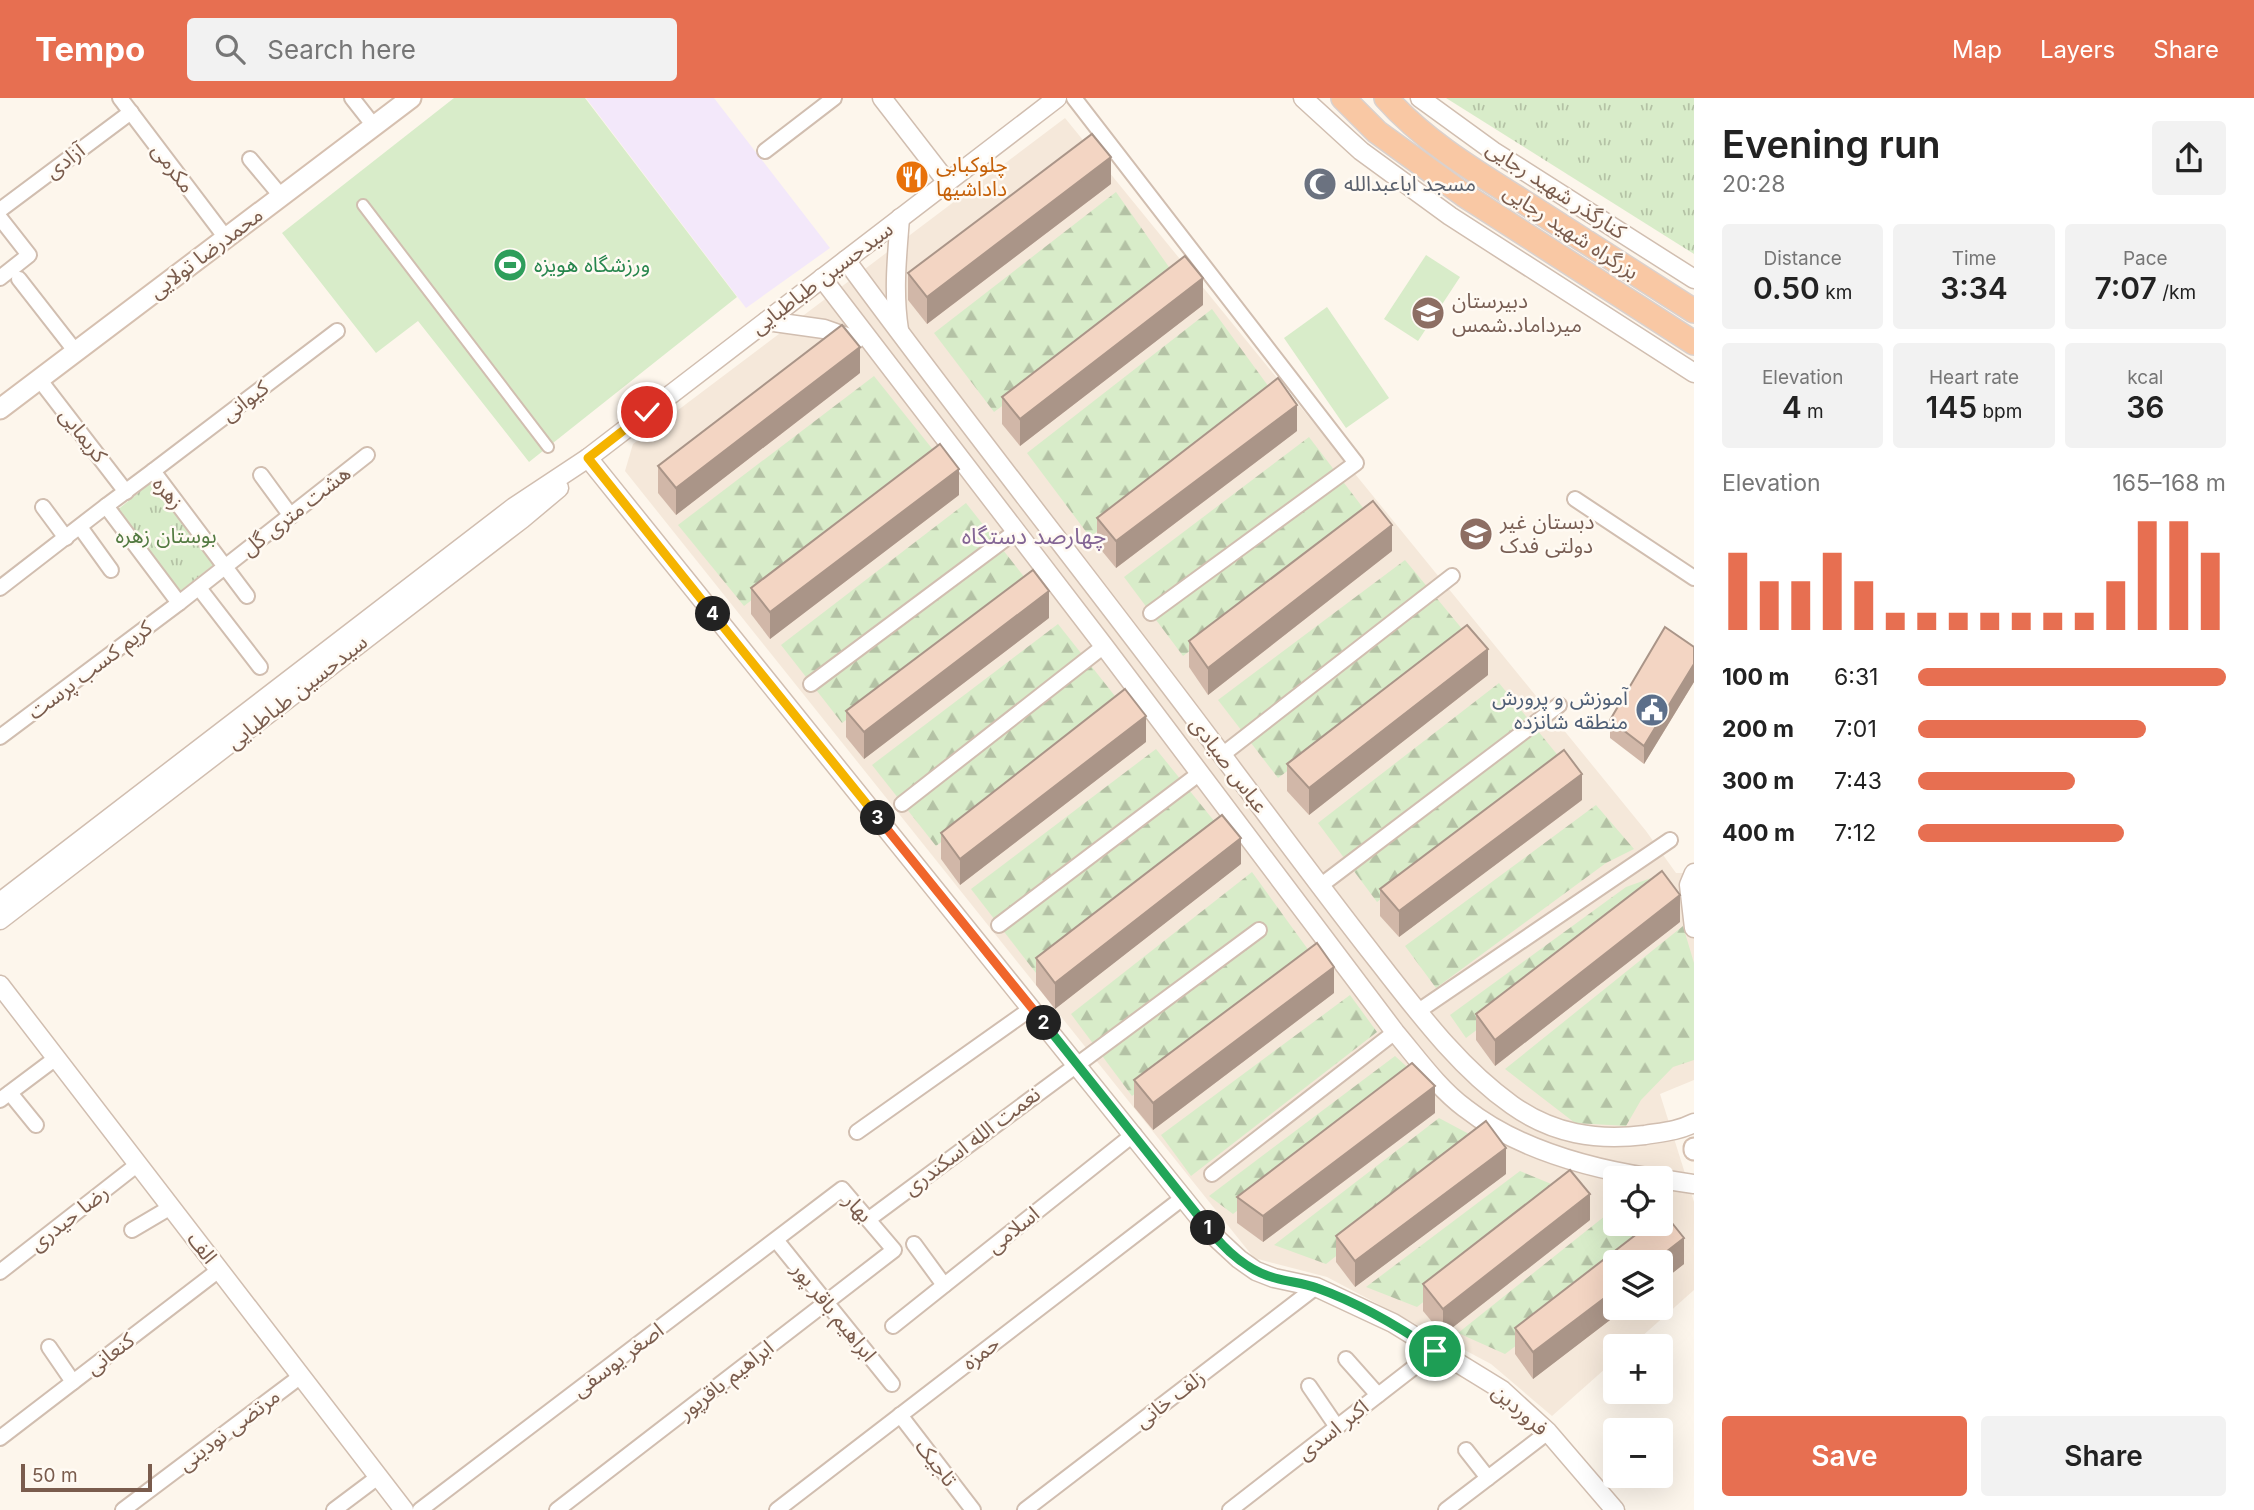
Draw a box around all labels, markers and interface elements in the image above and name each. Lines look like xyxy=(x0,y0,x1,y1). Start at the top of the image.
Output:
search box xyxy=(187,18,677,81)
text: Tempo xyxy=(35,29,145,69)
icon: search xyxy=(211,30,249,68)
text: Search here xyxy=(267,34,416,65)
text: Map xyxy=(1952,35,2002,64)
text: Layers xyxy=(2040,35,2115,64)
text: Share xyxy=(2153,35,2219,64)
text: Evening run xyxy=(1722,121,1940,167)
button: share xyxy=(2152,121,2226,195)
street label: کنارگذر شهید رجایی xyxy=(1482,135,1631,244)
street label: آزادی xyxy=(40,137,90,184)
street label: مکرمی xyxy=(147,138,200,197)
place label: چلوکبابی داداشیها xyxy=(936,152,1008,201)
restaurant icon: چلوکبابی داداشیها xyxy=(893,158,931,196)
mosque icon: مسجد اباعبدالله xyxy=(1301,165,1339,203)
text: 20:28 xyxy=(1722,170,1785,198)
place label: مسجد اباعبدالله xyxy=(1344,171,1476,196)
street label: بزرگراه شهید رجایی xyxy=(1499,179,1643,284)
street label: محمدرضا تولایی xyxy=(144,202,267,303)
street label: سیدحسین طباطبایی xyxy=(746,216,898,339)
sports icon: ورزشگاه هویزه xyxy=(491,246,529,284)
text: Distance xyxy=(1763,247,1842,270)
text: Time xyxy=(1952,247,1996,270)
text: Pace xyxy=(2123,247,2168,270)
place label: ورزشگاه هویزه xyxy=(534,252,650,277)
text: 0.50 xyxy=(1753,270,1820,306)
text: 3:34 xyxy=(1940,270,2008,306)
text: 7:07 xyxy=(2095,270,2157,306)
text: km xyxy=(1820,281,1852,304)
text: /km xyxy=(2157,281,2196,304)
place label: دبیرستان میرداماد.شمس xyxy=(1452,288,1582,337)
school or university icon: دبیرستان میرداماد.شمس xyxy=(1409,294,1447,332)
text: Elevation xyxy=(1762,366,1843,389)
text: Heart rate xyxy=(1929,366,2019,389)
text: kcal xyxy=(2127,366,2163,389)
street label: کیوانی xyxy=(216,375,273,426)
pin xyxy=(617,382,677,442)
text: 4 xyxy=(1782,389,1802,425)
text: 145 xyxy=(1926,389,1977,425)
text: 36 xyxy=(2126,389,2164,425)
icon: check xyxy=(628,393,666,431)
text: m xyxy=(1802,400,1824,423)
text: bpm xyxy=(1977,400,2022,423)
street label: کریمایی xyxy=(54,402,113,467)
street label: هشت متری گل xyxy=(236,460,355,561)
text: Elevation xyxy=(1722,469,1821,497)
text: 165–168 m xyxy=(2112,469,2226,497)
street label: زهره xyxy=(148,471,189,514)
place label: دبستان غیر دولتی فدک xyxy=(1499,509,1594,558)
school or university icon: دبستان غیر دولتی فدک xyxy=(1457,515,1495,553)
district label: چهارصد دستگاه xyxy=(962,522,1106,551)
park label: بوستان زهره xyxy=(115,523,217,548)
pin: 4 xyxy=(696,596,730,632)
text: 4 xyxy=(706,602,719,625)
street label: کریم کسب پرست xyxy=(23,615,159,727)
street label: سیدحسین طباطبایی xyxy=(221,629,372,754)
text: 100 m xyxy=(1722,663,1789,691)
text: 6:31 xyxy=(1834,663,1878,691)
place label: آموزش و پرورش منطقه شانزده xyxy=(1492,685,1629,734)
public building icon: آموزش و پرورش منطقه شانزده xyxy=(1633,691,1671,729)
street label: عباس صیادی xyxy=(1185,712,1274,818)
text: 200 m xyxy=(1722,715,1794,743)
text: 7:01 xyxy=(1834,715,1877,743)
text: 300 m xyxy=(1722,767,1794,795)
text: 7:43 xyxy=(1834,767,1882,795)
pin: 3 xyxy=(860,800,896,836)
text: 3 xyxy=(871,806,884,829)
text: 400 m xyxy=(1722,819,1795,847)
text: 7:12 xyxy=(1834,819,1876,847)
pin: 2 xyxy=(1026,1006,1062,1040)
text: 2 xyxy=(1038,1011,1049,1034)
street label: نعمت الله اسکندری xyxy=(898,1081,1045,1200)
map controls xyxy=(1603,1166,1673,1488)
button: locate xyxy=(1603,1166,1673,1236)
street label: رضا حیدری xyxy=(24,1179,113,1256)
street label: بهار xyxy=(838,1187,878,1227)
street label: اسلامی xyxy=(981,1201,1044,1258)
pin: 1 xyxy=(1190,1210,1226,1246)
text: 1 xyxy=(1203,1216,1212,1239)
street label: الف xyxy=(182,1227,223,1269)
button: layers xyxy=(1603,1250,1673,1320)
street label: ابراهیم باقر پور xyxy=(784,1256,882,1368)
street label: اصغر یوسفی xyxy=(567,1317,668,1402)
pin xyxy=(1405,1321,1465,1381)
street label: کنعانی xyxy=(81,1327,139,1380)
street label: حمزه xyxy=(957,1330,1004,1375)
icon: arrive xyxy=(1416,1332,1454,1370)
button: + xyxy=(1603,1334,1673,1404)
street label: ابراهیم باقرپور xyxy=(672,1335,780,1427)
street label: زلف خانی xyxy=(1130,1364,1210,1433)
street label: فروردین xyxy=(1487,1379,1553,1441)
street label: مرتضی نودینی xyxy=(173,1383,284,1476)
street label: اکبر اسدی xyxy=(1292,1394,1373,1465)
button: Save xyxy=(1722,1416,1967,1496)
button: Share xyxy=(1981,1416,2226,1496)
button: − xyxy=(1603,1418,1673,1488)
street label: تاجیک xyxy=(910,1434,963,1491)
scale bar xyxy=(21,1461,152,1493)
text: 50 m xyxy=(32,1464,78,1487)

